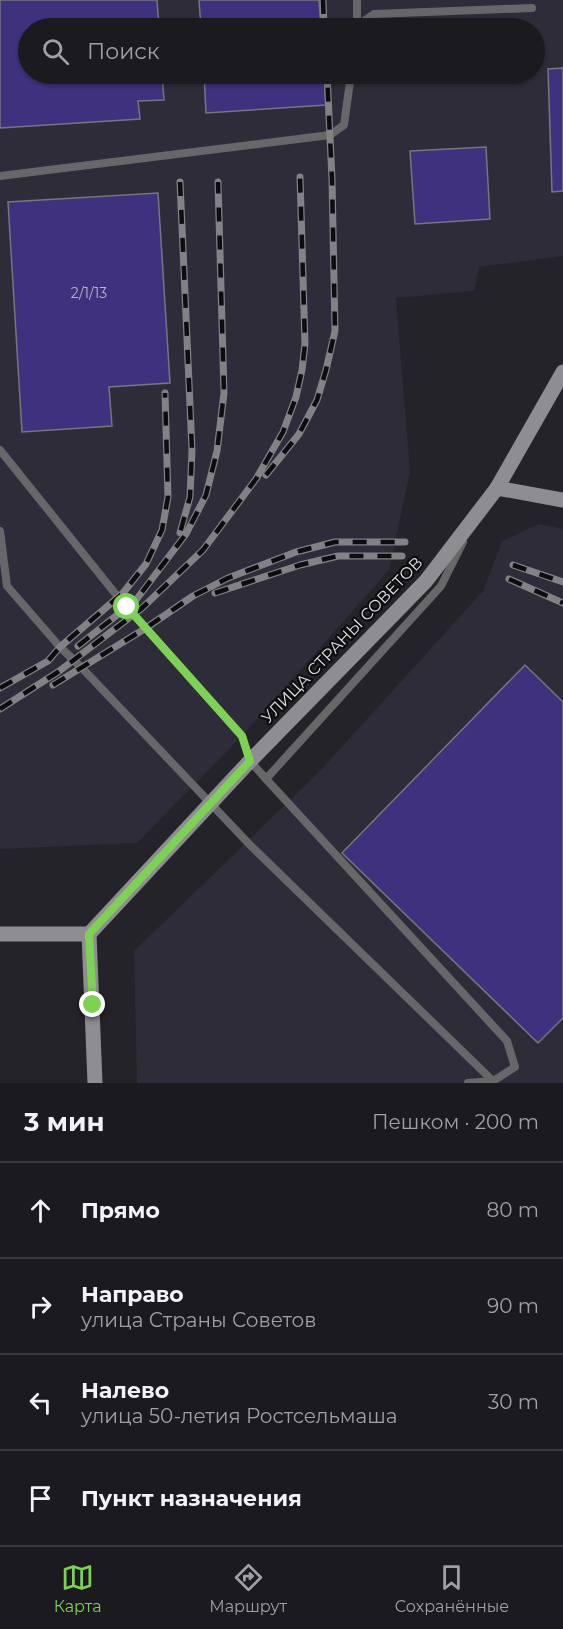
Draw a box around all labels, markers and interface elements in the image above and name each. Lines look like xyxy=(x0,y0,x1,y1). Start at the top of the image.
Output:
search box xyxy=(18,18,545,84)
icon: search xyxy=(39,35,72,68)
text: Поиск xyxy=(87,38,159,65)
house number: 2/1/13 xyxy=(71,284,107,302)
street label: УЛИЦА СТРАНЫ СОВЕТОВ xyxy=(257,553,427,727)
route start xyxy=(113,593,139,619)
route end xyxy=(79,991,105,1017)
text: 3 мин xyxy=(24,1106,104,1138)
text: Пешком · 200 m xyxy=(372,1110,539,1134)
icon: ahead xyxy=(24,1194,57,1227)
text: Прямо xyxy=(81,1197,160,1224)
text: 80 m xyxy=(487,1198,539,1222)
text: Направо xyxy=(81,1281,184,1308)
icon: right xyxy=(24,1290,57,1323)
text: 90 m xyxy=(487,1294,539,1318)
text: улица Страны Советов xyxy=(81,1308,316,1332)
text: Налево xyxy=(81,1377,169,1404)
icon: left xyxy=(24,1386,57,1419)
text: 30 m xyxy=(488,1390,539,1414)
text: улица 50-летия Ростсельмаша xyxy=(81,1404,397,1428)
icon: arrive xyxy=(24,1482,57,1515)
text: Пункт назначения xyxy=(81,1485,302,1512)
tab: Карта xyxy=(54,1561,102,1616)
tab: Маршрут xyxy=(209,1561,287,1616)
tab: Сохранённые xyxy=(395,1561,509,1616)

